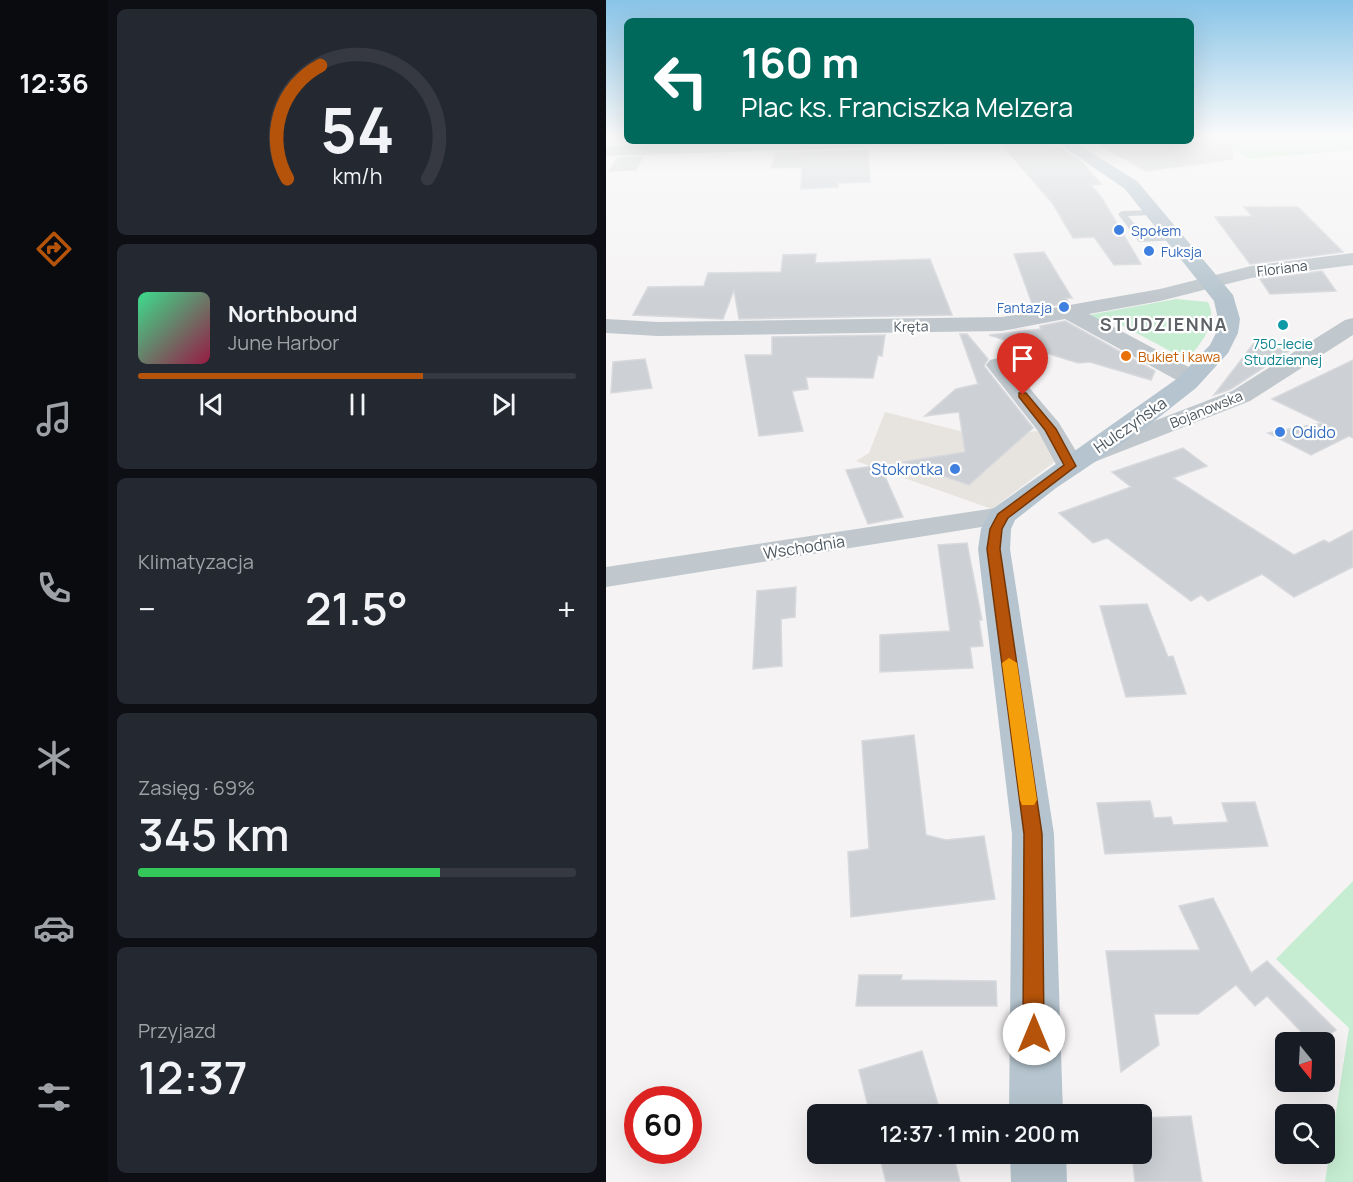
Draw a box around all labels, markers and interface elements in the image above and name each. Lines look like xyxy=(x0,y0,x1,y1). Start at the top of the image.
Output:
text: 160 m xyxy=(741,33,859,91)
icon: left xyxy=(642,42,720,120)
text: 12:36 xyxy=(19,64,89,101)
text: 54 xyxy=(320,86,394,172)
text: Plac ks. Franciszka Melzera xyxy=(741,88,1073,125)
text: km/h xyxy=(332,161,382,190)
place label: Społem xyxy=(1131,221,1181,240)
marker: Społem xyxy=(1112,223,1126,237)
icon: directions xyxy=(33,228,75,270)
place label: Fuksja xyxy=(1161,242,1202,261)
marker: Fuksja xyxy=(1142,244,1156,258)
street label: Floriana xyxy=(1256,255,1308,281)
place label: Fantazja xyxy=(997,298,1052,317)
text: Northbound xyxy=(228,299,358,329)
marker: Fantazja xyxy=(1057,300,1071,314)
district label: STUDZIENNA xyxy=(1100,312,1228,336)
street label: Kręta xyxy=(893,316,929,336)
marker: 750-lecie Studziennej xyxy=(1276,318,1290,332)
text: June Harbor xyxy=(228,329,340,356)
pin xyxy=(997,333,1048,395)
place label: 750-lecie Studziennej xyxy=(1244,334,1322,369)
icon: arrive xyxy=(1006,342,1039,375)
place label: Bukiet i kawa xyxy=(1138,347,1220,366)
marker: Bukiet i kawa xyxy=(1119,349,1133,363)
street label: Bojanowska xyxy=(1167,386,1245,432)
icon: previous xyxy=(195,388,228,421)
icon: pause xyxy=(341,388,374,421)
icon: next xyxy=(487,388,520,421)
street label: Hulczyńska xyxy=(1089,392,1171,458)
icon: music xyxy=(33,398,75,440)
place label: Odido xyxy=(1292,421,1336,443)
marker: Odido xyxy=(1273,425,1287,439)
place label: Stokrotka xyxy=(871,458,943,480)
marker: Stokrotka xyxy=(948,462,962,476)
street label: Wschodnia xyxy=(762,530,846,564)
text: Klimatyzacja xyxy=(138,548,254,575)
icon: phone xyxy=(33,567,75,609)
text: 21.5° xyxy=(305,577,408,639)
text: − xyxy=(138,586,156,631)
text: + xyxy=(557,586,576,631)
icon: climate xyxy=(33,737,75,779)
text: Zasięg · 69% xyxy=(138,774,255,801)
text: 345 km xyxy=(138,803,289,865)
icon: car xyxy=(33,907,75,949)
position arrow xyxy=(1002,1002,1066,1066)
text: Przyjazd xyxy=(138,1017,216,1044)
north arrow xyxy=(1275,1032,1335,1092)
map controls xyxy=(1275,1032,1335,1164)
text: 12:37 xyxy=(138,1046,247,1108)
icon: filters xyxy=(33,1076,75,1118)
speed limit sign: 60 xyxy=(624,1086,702,1164)
button: search xyxy=(1275,1104,1335,1164)
text: 12:37 · 1 min · 200 m xyxy=(880,1119,1079,1149)

